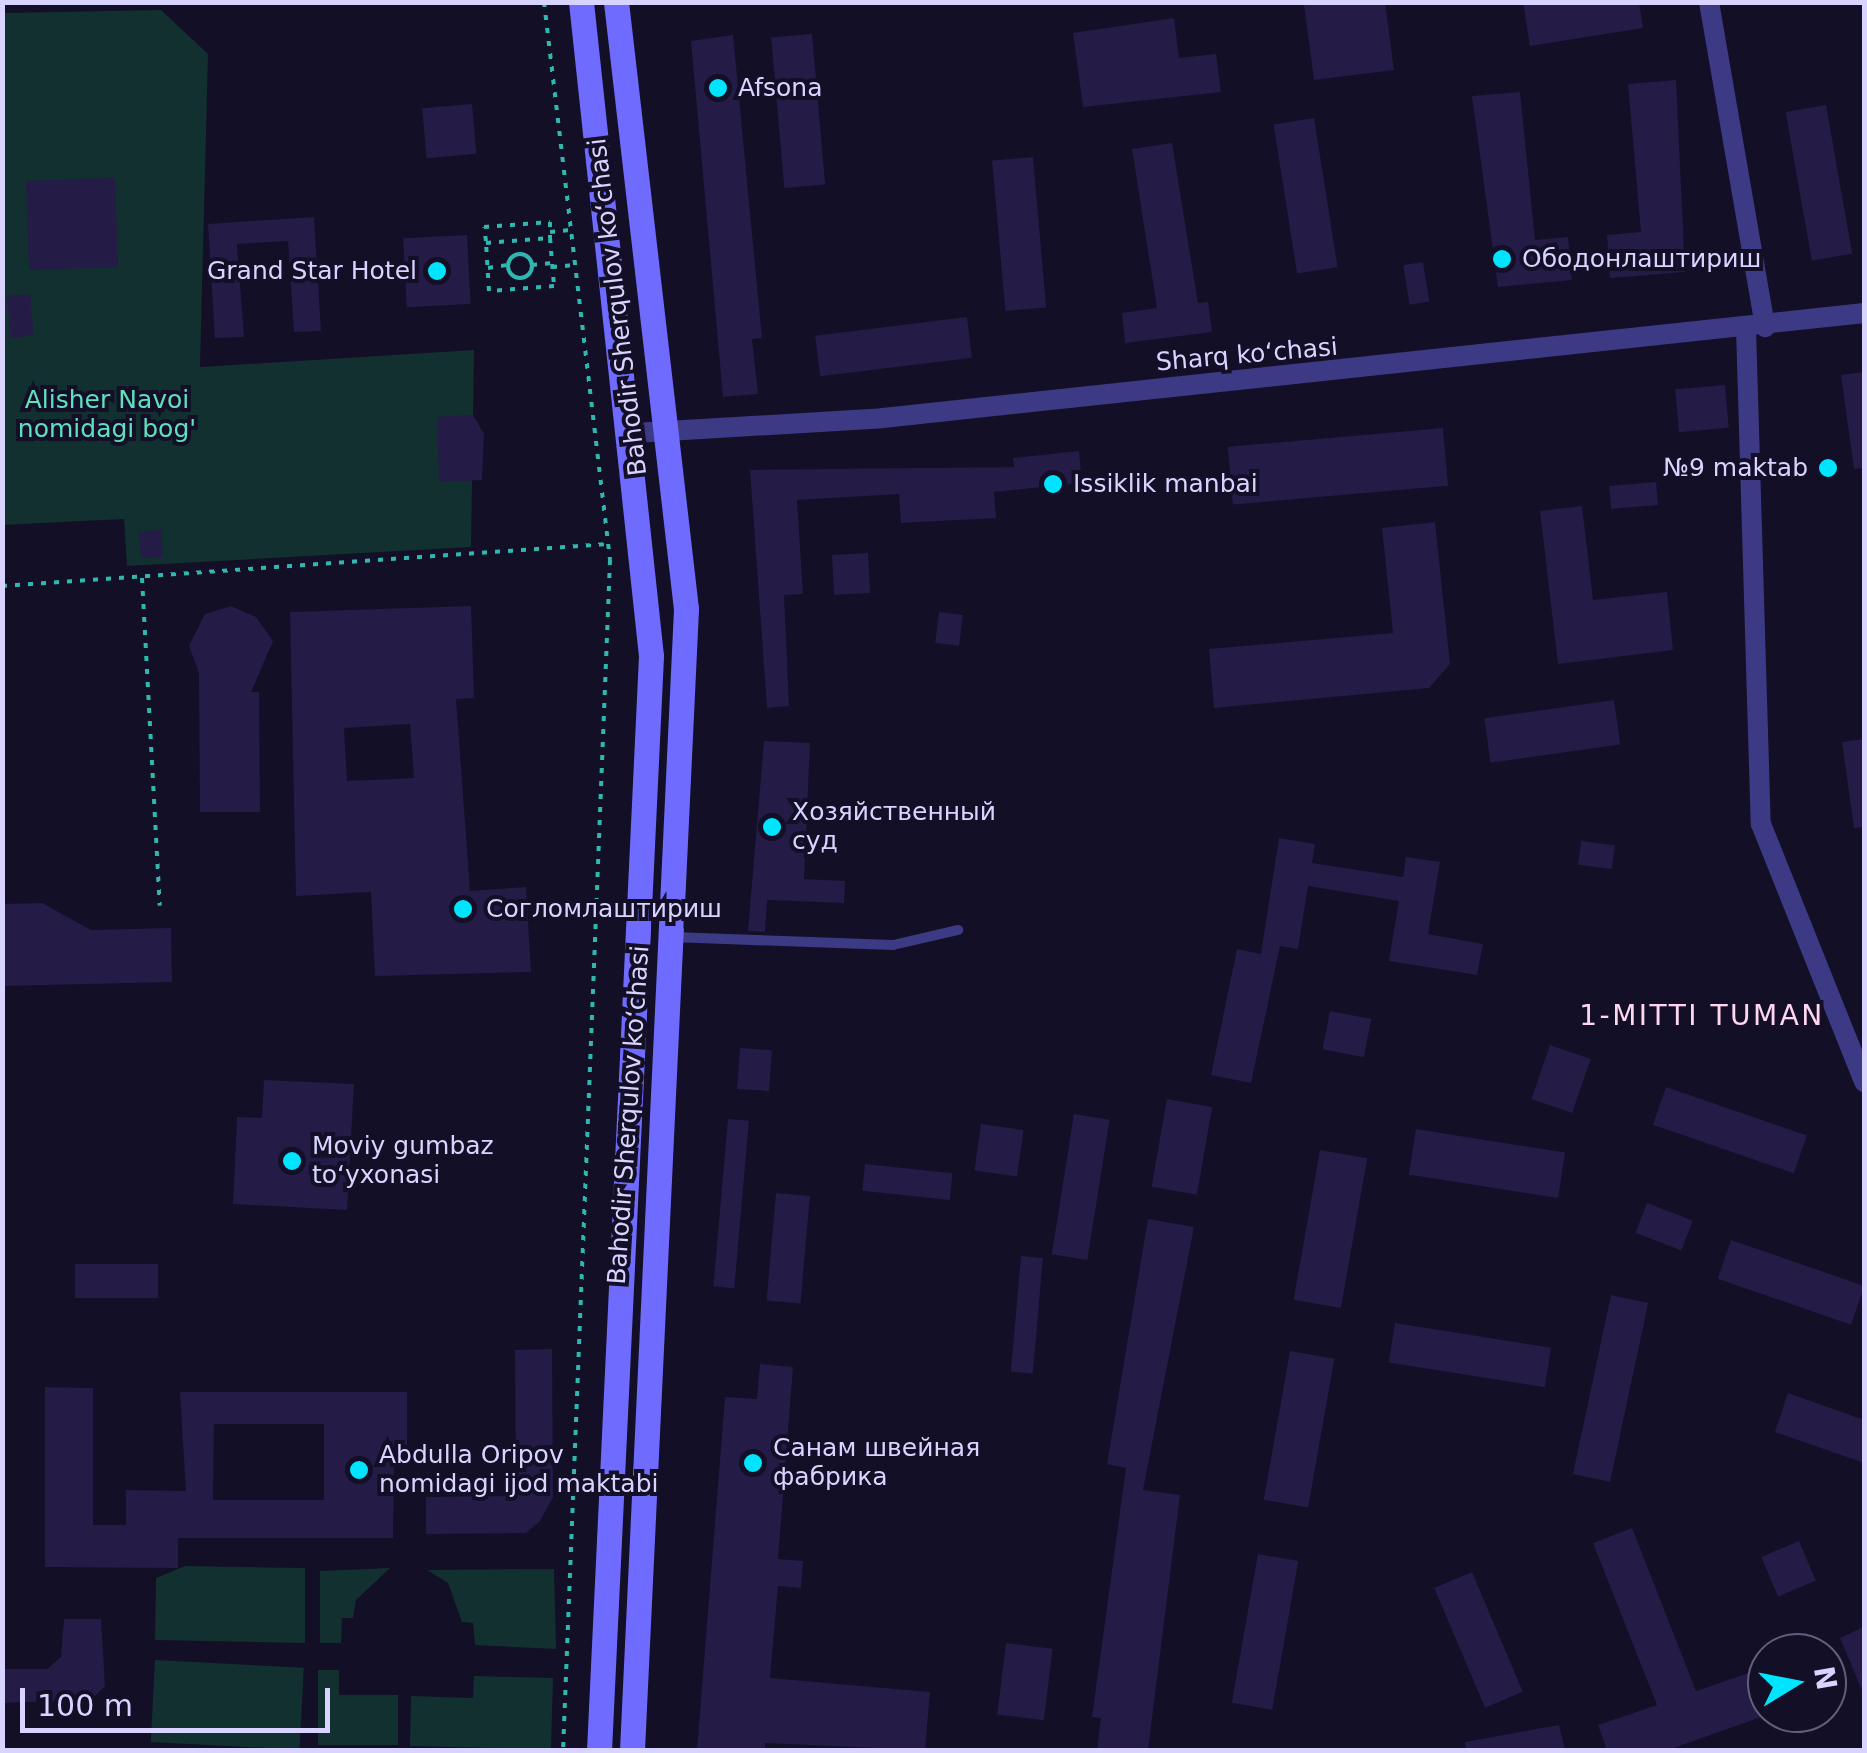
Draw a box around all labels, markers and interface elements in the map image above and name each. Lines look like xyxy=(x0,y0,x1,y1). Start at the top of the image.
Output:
place label: Afsona xyxy=(738,73,822,103)
marker: Afsona xyxy=(707,77,729,99)
street label: Bahodir Sherqulov ko‘chasi xyxy=(582,136,654,478)
place label: Ободонлаштириш xyxy=(1522,244,1761,274)
marker: Ободонлаштириш xyxy=(1491,248,1513,270)
place label: Grand Star Hotel xyxy=(207,256,417,286)
marker: Grand Star Hotel xyxy=(426,260,448,282)
street label: Sharq ko‘chasi xyxy=(1155,332,1339,378)
park label: Alisher Navoi nomidagi bog' xyxy=(18,386,196,445)
place label: №9 maktab xyxy=(1663,453,1808,483)
marker: №9 maktab xyxy=(1817,457,1839,479)
place label: Issiklik manbai xyxy=(1073,469,1258,499)
marker: Issiklik manbai xyxy=(1042,473,1064,495)
place label: Хозяйственный суд xyxy=(792,798,996,857)
marker: Хозяйственный суд xyxy=(761,816,783,838)
place label: Согломлаштириш xyxy=(486,894,722,924)
marker: Согломлаштириш xyxy=(450,896,476,922)
street label: Bahodir Sherqulov ko‘chasi xyxy=(602,944,656,1286)
district label: 1-MITTI TUMAN xyxy=(1579,999,1825,1033)
place label: Moviy gumbaz to‘yxonasi xyxy=(312,1132,494,1191)
marker: Moviy gumbaz to‘yxonasi xyxy=(281,1150,303,1172)
place label: Санам швейная фабрика xyxy=(773,1434,980,1493)
place label: Abdulla Oripov nomidagi ijod maktabi xyxy=(379,1441,658,1500)
marker: Санам швейная фабрика xyxy=(742,1452,764,1474)
marker: Abdulla Oripov nomidagi ijod maktabi xyxy=(348,1459,370,1481)
north arrow xyxy=(1747,1633,1847,1733)
text: N xyxy=(1807,1664,1843,1692)
scale bar xyxy=(25,1668,335,1730)
text: 100 m xyxy=(37,1688,133,1723)

